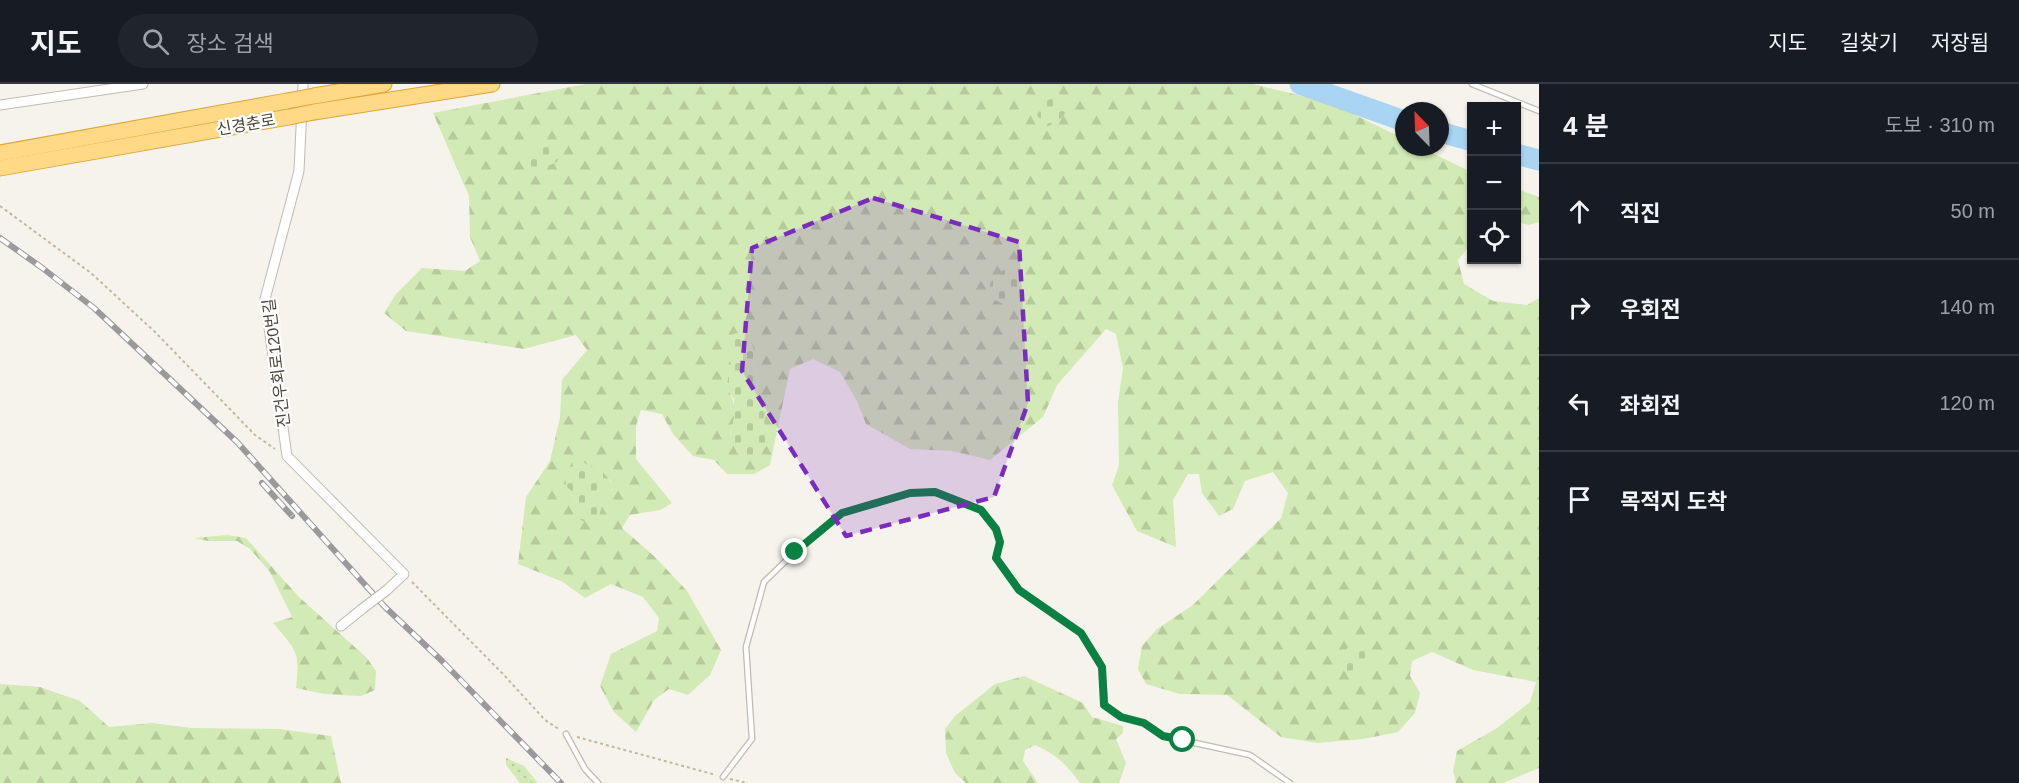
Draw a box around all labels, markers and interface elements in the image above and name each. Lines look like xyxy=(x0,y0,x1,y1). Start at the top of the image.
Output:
search box xyxy=(118,14,538,68)
icon: search xyxy=(139,25,172,58)
text: 지도 xyxy=(30,28,82,59)
text: 장소 검색 xyxy=(187,31,274,56)
text: 지도 xyxy=(1768,31,1807,54)
text: 길찾기 xyxy=(1840,31,1898,54)
text: 저장됨 xyxy=(1931,31,1989,54)
north arrow xyxy=(1395,102,1449,156)
map controls xyxy=(1467,102,1521,264)
button: + xyxy=(1467,102,1521,156)
street label: 신경춘로 xyxy=(216,111,277,138)
text: 4 분 xyxy=(1563,111,1609,141)
text: 도보 · 310 m xyxy=(1885,114,1995,136)
button: − xyxy=(1467,156,1521,210)
icon: ahead xyxy=(1563,195,1596,228)
text: 50 m xyxy=(1951,200,1995,222)
text: 직진 xyxy=(1620,201,1660,226)
button: locate xyxy=(1467,210,1521,264)
icon: right xyxy=(1563,291,1596,324)
text: 140 m xyxy=(1939,296,1995,318)
text: 우회전 xyxy=(1620,297,1681,322)
street label: 진건우회로120번길 xyxy=(260,298,293,428)
icon: left xyxy=(1563,387,1596,420)
text: 120 m xyxy=(1939,392,1995,414)
text: 좌회전 xyxy=(1620,393,1681,418)
icon: arrive xyxy=(1563,483,1596,516)
text: 목적지 도착 xyxy=(1620,489,1727,514)
route end xyxy=(781,538,807,564)
route start xyxy=(1169,726,1195,752)

